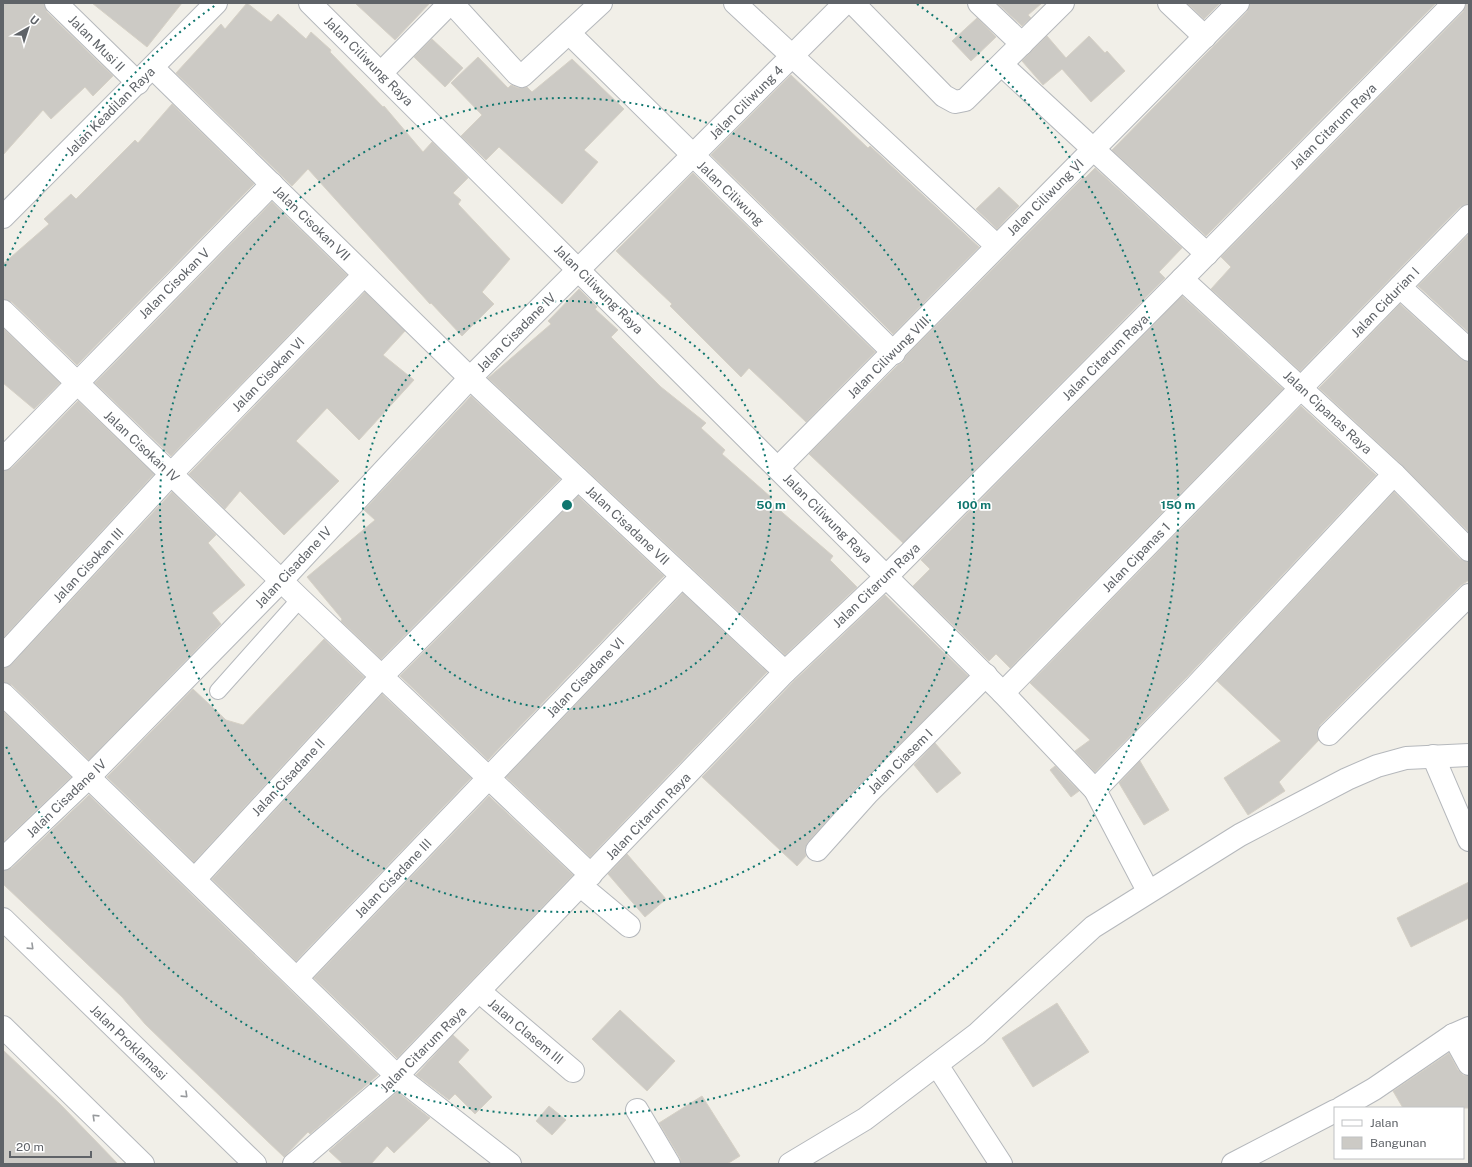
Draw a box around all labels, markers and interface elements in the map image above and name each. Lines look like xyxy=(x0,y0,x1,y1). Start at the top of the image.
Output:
north arrow xyxy=(8,8,48,48)
street label: Jalan Musi II xyxy=(65,12,128,75)
text: U xyxy=(27,13,41,27)
street label: Jalan Ciliwung Raya xyxy=(321,14,416,109)
street label: Jalan Ciliwung 4 xyxy=(706,62,786,142)
street label: Jalan Keadilan Raya xyxy=(63,64,158,159)
street label: Jalan Citarum Raya xyxy=(1287,80,1379,172)
street label: Jalan Ciliwung VI xyxy=(1004,156,1087,239)
street label: Jalan Ciliwung xyxy=(694,158,767,229)
street label: Jalan Cisokan VII xyxy=(270,183,353,264)
street label: Jalan Ciliwung Raya xyxy=(551,242,646,337)
street label: Jalan Cisokan V xyxy=(136,245,213,322)
street label: Jalan Cidurian I xyxy=(1348,264,1422,340)
street label: Jalan Cisadane IV xyxy=(474,290,559,375)
street label: Jalan Citarum Raya xyxy=(1059,311,1151,403)
street label: Jalan Ciliwung VIII xyxy=(844,313,932,401)
street label: Jalan Cisokan VI xyxy=(229,334,307,415)
street label: Jalan Cipanas Raya xyxy=(1280,368,1375,457)
street label: Jalan Cisokan IV xyxy=(101,408,183,485)
street label: Jalan Ciliwung Raya xyxy=(780,471,875,566)
street label: Jalan Cisadane VII xyxy=(583,483,672,568)
centre of rings xyxy=(560,498,574,512)
text: 50 m xyxy=(756,498,786,512)
text: 100 m xyxy=(957,498,991,512)
text: 150 m xyxy=(1161,498,1195,512)
street label: Jalan Cipanas 1 xyxy=(1099,520,1173,595)
street label: Jalan Cisadane IV xyxy=(252,524,335,611)
street label: Jalan Cisokan III xyxy=(50,525,127,606)
street label: Jalan Citarum Raya xyxy=(830,540,923,631)
street label: Jalan Cisadane VI xyxy=(544,634,627,720)
street label: Jalan Ciasem I xyxy=(865,726,936,797)
street label: Jalan Cisadane II xyxy=(249,736,328,819)
street label: Jalan Cisadane IV xyxy=(23,756,110,840)
street label: Jalan Citarum Raya xyxy=(603,770,694,863)
street label: Jalan Cisadane III xyxy=(352,836,435,921)
one-way arrow xyxy=(26,942,34,949)
street label: Jalan Clasem III xyxy=(485,996,566,1067)
street label: Jalan Proklamasi xyxy=(87,1002,170,1083)
street label: Jalan Citarum Raya xyxy=(377,1003,469,1095)
one-way arrow xyxy=(180,1091,188,1098)
legend xyxy=(1334,1107,1464,1159)
one-way arrow xyxy=(92,1114,100,1122)
text: Jalan xyxy=(1370,1116,1399,1130)
scale bar xyxy=(10,1133,91,1159)
text: Bangunan xyxy=(1370,1136,1426,1150)
text: 20 m xyxy=(16,1140,44,1154)

